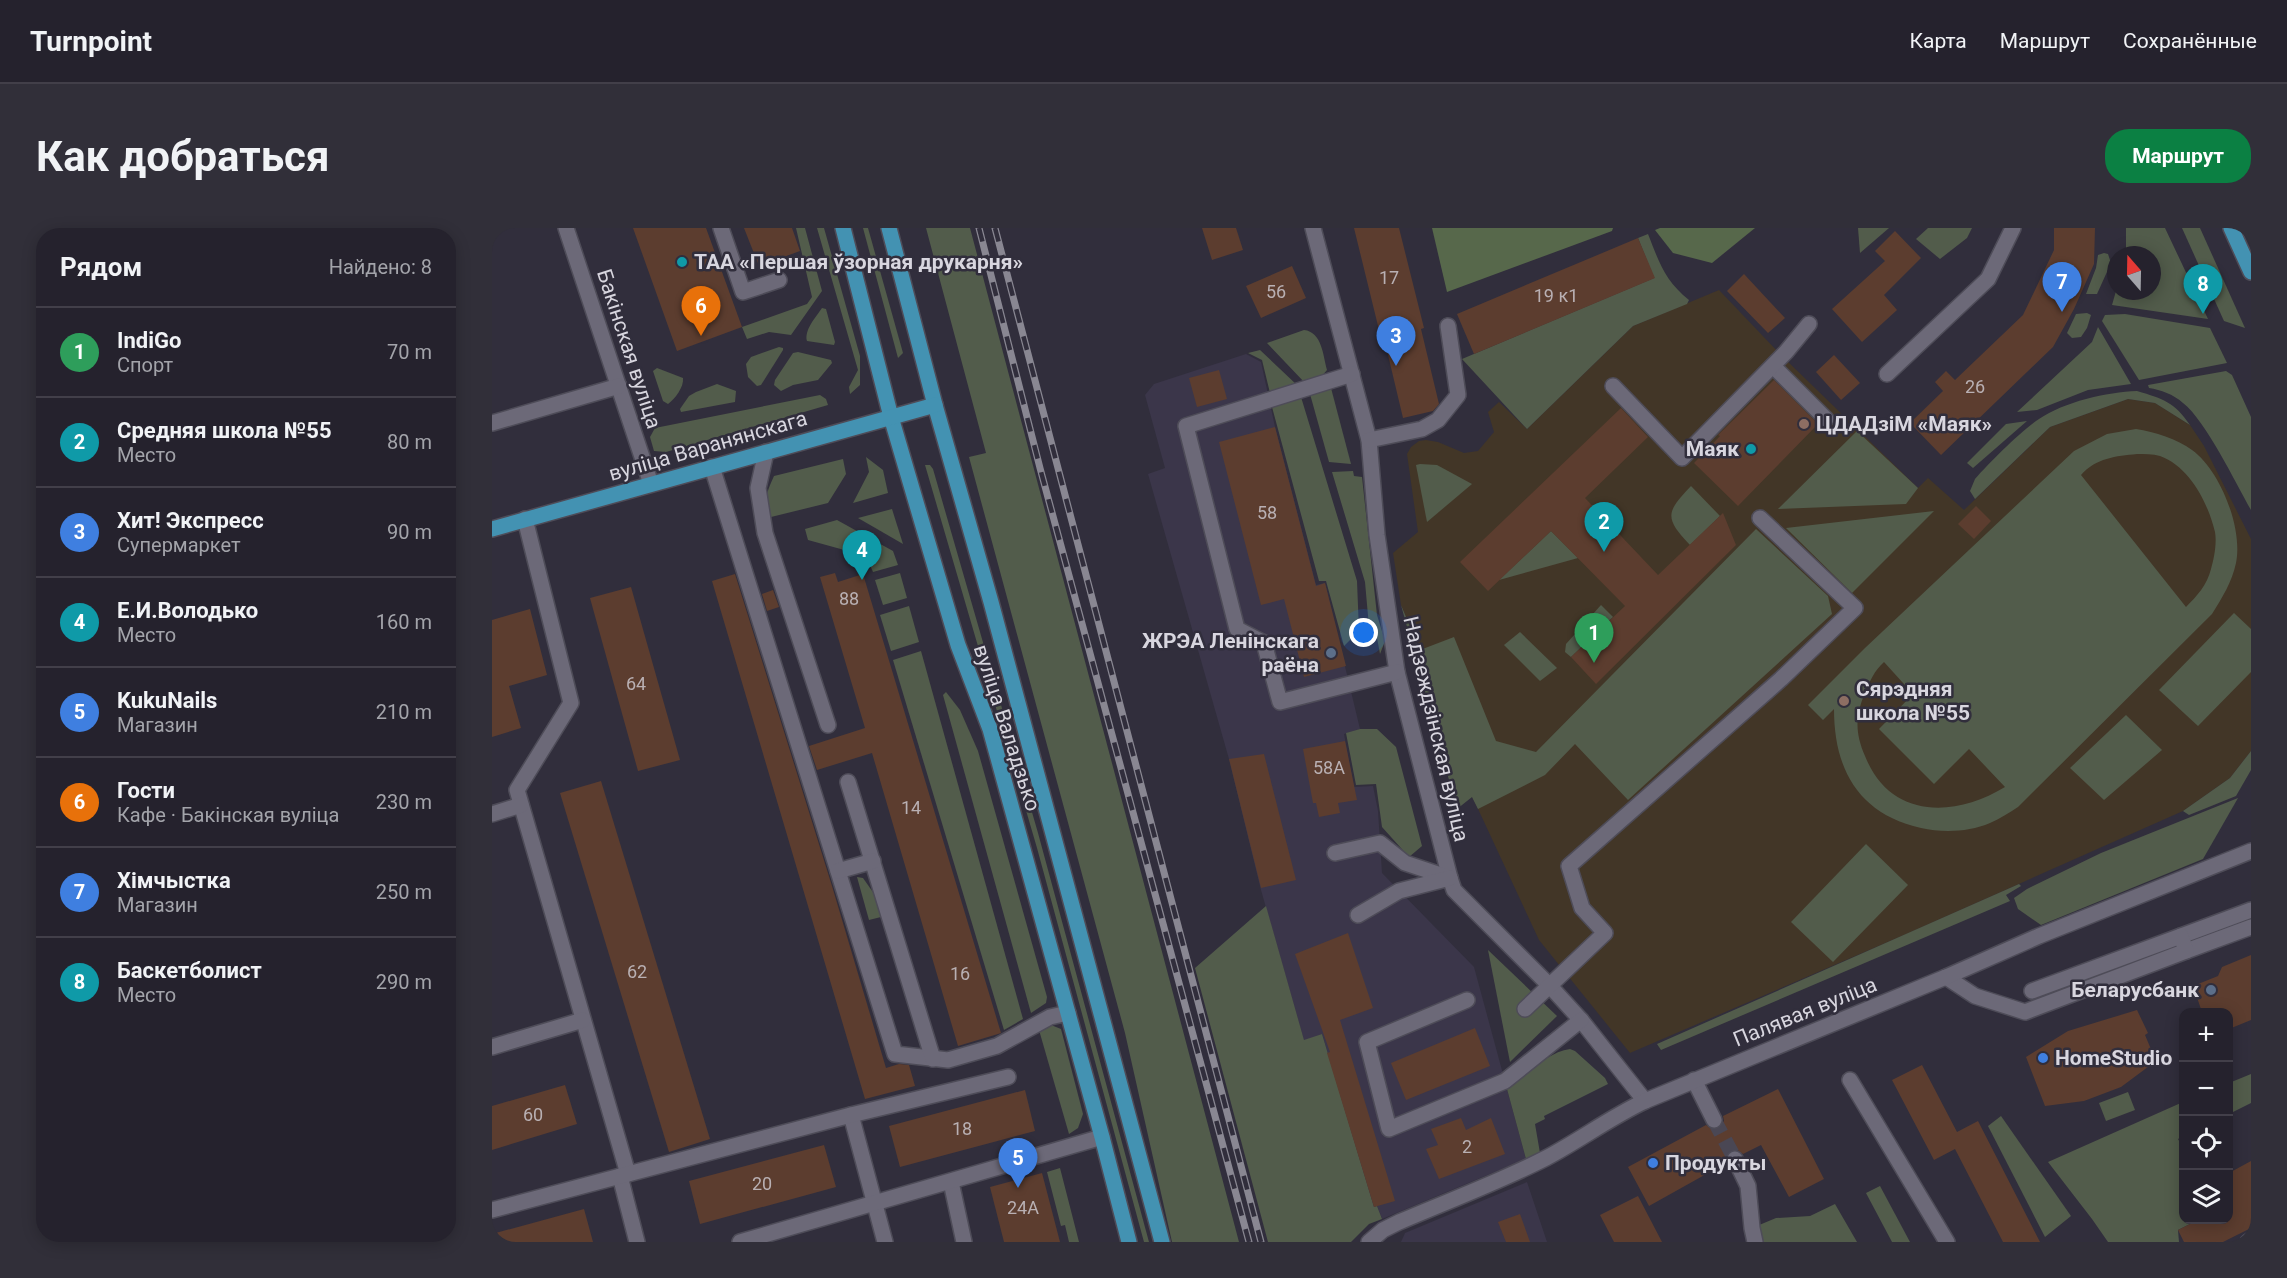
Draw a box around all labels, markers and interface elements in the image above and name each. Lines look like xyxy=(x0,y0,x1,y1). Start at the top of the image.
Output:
text: Turnpoint xyxy=(30,25,152,58)
text: Карта xyxy=(1910,29,1967,53)
text: Маршрут xyxy=(2000,29,2090,53)
text: Сохранённые xyxy=(2123,29,2257,53)
button: Маршрут xyxy=(2105,129,2251,183)
text: Как добраться xyxy=(36,132,330,181)
north arrow xyxy=(2107,246,2161,300)
place label: ТАА «Першая ўзорная друкарня» xyxy=(694,250,1023,274)
text: Рядом xyxy=(60,252,142,282)
text: Найдено: 8 xyxy=(329,255,432,279)
marker: ТАА «Першая ўзорная друкарня» xyxy=(675,255,689,269)
pin: 7 xyxy=(2042,262,2082,312)
pin: 8 xyxy=(2184,264,2222,314)
street label: Бакінская вуліца xyxy=(592,266,666,432)
house number: 17 xyxy=(1379,267,1399,288)
house number: 56 xyxy=(1266,281,1286,302)
house number: 19 к1 xyxy=(1534,285,1578,306)
pin: 6 xyxy=(682,286,720,336)
pin: 3 xyxy=(1376,316,1416,366)
text: IndiGo xyxy=(117,328,181,353)
text: 1 xyxy=(74,340,85,364)
text: 70 m xyxy=(387,340,432,364)
text: Спорт xyxy=(117,353,173,377)
house number: 26 xyxy=(1965,376,1985,397)
street label: вуліца Варанянскага xyxy=(606,406,810,486)
place label: ЦДАДзіМ «Маяк» xyxy=(1816,412,1992,436)
marker: ЦДАДзіМ «Маяк» xyxy=(1797,417,1811,431)
text: Средняя школа №55 xyxy=(117,418,332,443)
text: 2 xyxy=(74,430,85,454)
text: 80 m xyxy=(387,430,432,454)
place label: Маяк xyxy=(1686,437,1739,461)
marker: Маяк xyxy=(1744,442,1758,456)
text: Место xyxy=(117,443,176,467)
house number: 58 xyxy=(1257,502,1277,523)
pin: 2 xyxy=(1584,502,1624,552)
text: Хит! Экспресс xyxy=(117,508,264,533)
text: 3 xyxy=(74,520,85,544)
text: 90 m xyxy=(387,520,432,544)
pin: 4 xyxy=(842,530,881,580)
text: Супермаркет xyxy=(117,533,241,557)
house number: 88 xyxy=(839,588,859,609)
text: Е.И.Володько xyxy=(117,598,258,623)
text: 4 xyxy=(74,610,85,634)
text: 160 m xyxy=(376,610,432,634)
street label: Надзеждзінская вуліца xyxy=(1398,614,1474,844)
pin: 1 xyxy=(1574,614,1614,663)
your location xyxy=(1349,618,1378,647)
text: Место xyxy=(117,623,176,647)
place label: ЖРЭА Ленінскага раёна xyxy=(1142,629,1319,677)
street label: вуліца Валадзько xyxy=(969,642,1045,814)
marker: ЖРЭА Ленінскага раёна xyxy=(1324,646,1338,660)
house number: 64 xyxy=(626,673,646,694)
place label: Сярэдняя школа №55 xyxy=(1856,677,1970,725)
text: KukuNails xyxy=(117,688,217,713)
marker: Сярэдняя школа №55 xyxy=(1837,694,1851,708)
text: 5 xyxy=(74,700,85,724)
text: 210 m xyxy=(376,700,432,724)
text: Магазин xyxy=(117,713,198,737)
house number: 58А xyxy=(1313,757,1345,778)
text: Гости xyxy=(117,778,175,803)
text: 6 xyxy=(74,790,85,814)
text: 230 m xyxy=(376,790,432,814)
house number: 14 xyxy=(901,797,921,818)
text: Кафе · Бакінская вуліца xyxy=(117,803,339,827)
text: Хімчыстка xyxy=(117,868,231,893)
text: 7 xyxy=(74,880,85,904)
text: 250 m xyxy=(376,880,432,904)
text: Магазин xyxy=(117,893,198,917)
text: Баскетболист xyxy=(117,958,262,983)
house number: 62 xyxy=(627,961,647,982)
house number: 16 xyxy=(950,963,970,984)
text: 8 xyxy=(74,970,85,994)
text: 290 m xyxy=(376,970,432,994)
street label: Палявая вуліца xyxy=(1730,972,1880,1052)
place label: Беларусбанк xyxy=(2071,978,2199,1002)
text: Место xyxy=(117,983,176,1007)
marker: Беларусбанк xyxy=(2204,983,2218,997)
map controls xyxy=(2179,1008,2233,1224)
button: + xyxy=(2179,1008,2233,1062)
place label: HomeStudio xyxy=(2055,1046,2172,1070)
marker: HomeStudio xyxy=(2036,1051,2050,1065)
button: − xyxy=(2179,1062,2233,1116)
house number: 60 xyxy=(523,1104,543,1125)
button: locate xyxy=(2179,1116,2233,1170)
house number: 18 xyxy=(952,1118,972,1139)
house number: 2 xyxy=(1462,1136,1472,1157)
pin: 5 xyxy=(998,1138,1038,1188)
place label: Продукты xyxy=(1665,1151,1767,1175)
marker: Продукты xyxy=(1646,1156,1660,1170)
button: layers xyxy=(2179,1170,2233,1224)
house number: 20 xyxy=(752,1173,772,1194)
house number: 24А xyxy=(1007,1197,1039,1218)

